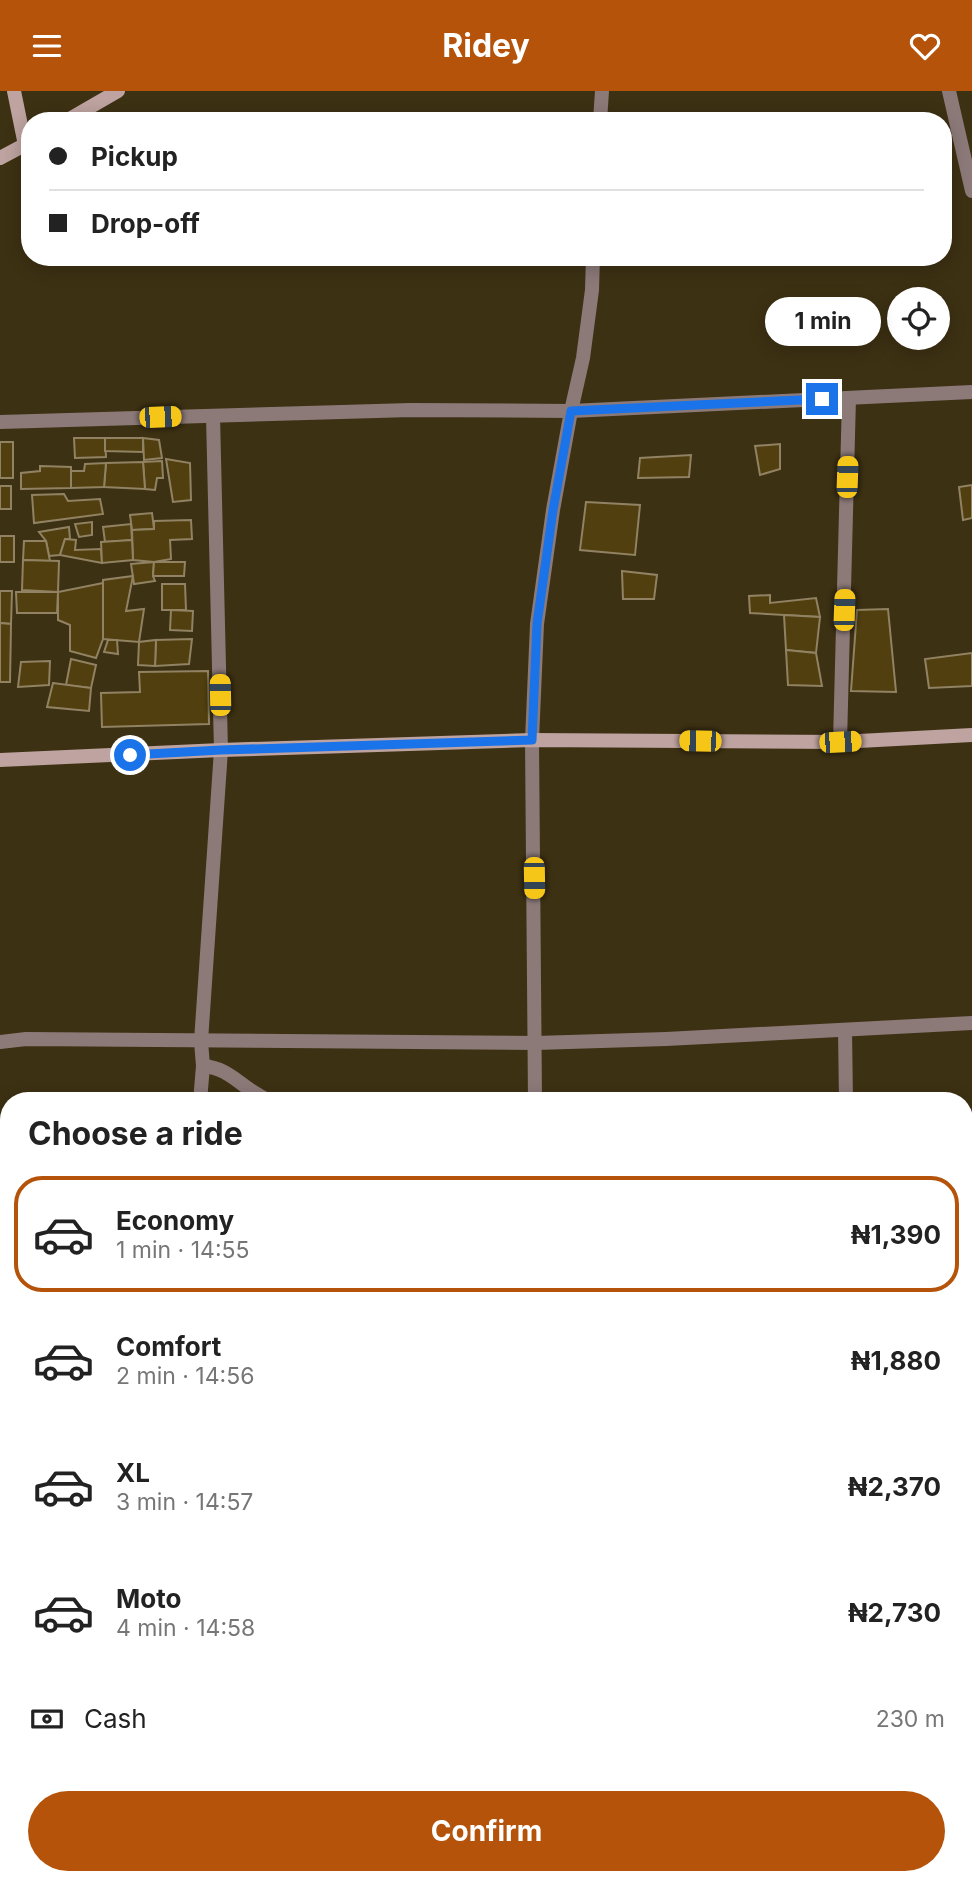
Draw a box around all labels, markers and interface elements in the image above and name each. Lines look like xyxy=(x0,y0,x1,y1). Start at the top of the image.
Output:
text: Ridey xyxy=(442,26,530,65)
icon: menu xyxy=(28,27,66,65)
icon: heart xyxy=(906,27,944,65)
text: Pickup xyxy=(91,141,178,172)
text: Drop-off xyxy=(91,208,200,239)
map controls xyxy=(887,287,950,350)
button: locate xyxy=(887,287,950,350)
callout: 1 min xyxy=(764,297,880,347)
text: 1 min xyxy=(795,307,851,335)
route end xyxy=(806,383,838,415)
car xyxy=(139,406,182,428)
car xyxy=(836,456,859,498)
car xyxy=(833,589,856,631)
car xyxy=(210,674,231,716)
car xyxy=(679,730,722,752)
car xyxy=(819,730,862,754)
route start xyxy=(114,739,146,771)
car xyxy=(524,857,545,899)
text: Choose a ride xyxy=(28,1114,243,1153)
icon: car xyxy=(32,1203,95,1266)
text: Economy xyxy=(116,1205,234,1236)
text: ₦1,390 xyxy=(851,1219,941,1250)
text: 1 min · 14:55 xyxy=(116,1236,250,1264)
icon: car xyxy=(32,1329,95,1392)
text: Comfort xyxy=(116,1331,221,1362)
text: ₦1,880 xyxy=(851,1345,941,1376)
text: 2 min · 14:56 xyxy=(116,1362,254,1390)
icon: car xyxy=(32,1455,95,1518)
text: XL xyxy=(116,1457,150,1488)
text: ₦2,370 xyxy=(848,1471,941,1502)
text: 3 min · 14:57 xyxy=(116,1488,253,1516)
icon: car xyxy=(32,1581,95,1644)
text: Moto xyxy=(116,1583,181,1614)
text: ₦2,730 xyxy=(848,1597,941,1628)
text: 4 min · 14:58 xyxy=(116,1614,255,1642)
icon: cash xyxy=(28,1700,66,1738)
text: Cash xyxy=(84,1703,147,1734)
text: 230 m xyxy=(876,1705,945,1733)
button: Confirm xyxy=(28,1791,945,1871)

